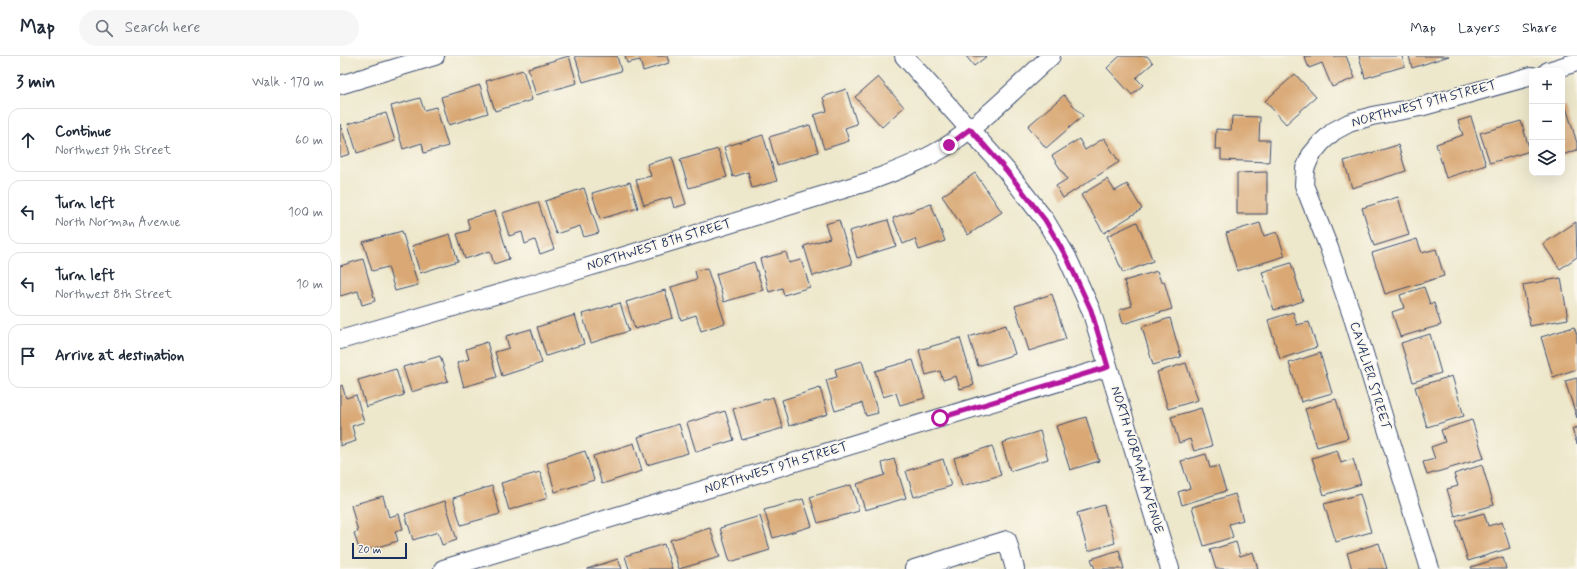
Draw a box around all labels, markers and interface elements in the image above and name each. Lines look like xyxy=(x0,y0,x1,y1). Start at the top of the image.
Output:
search box xyxy=(79,10,359,46)
text: Map xyxy=(20,15,55,40)
icon: search xyxy=(93,17,115,39)
text: Search here xyxy=(125,18,200,38)
text: Map xyxy=(1410,19,1436,37)
text: Layers xyxy=(1458,19,1500,37)
text: Share xyxy=(1522,19,1557,37)
map controls xyxy=(1529,68,1565,176)
button: + xyxy=(1529,68,1565,104)
text: 3 min xyxy=(16,71,55,93)
text: Walk · 170 m xyxy=(252,74,324,91)
street label: NORTHWEST 9TH STREET xyxy=(1350,76,1498,132)
button: − xyxy=(1529,104,1565,140)
text: Continue xyxy=(55,122,111,142)
icon: ahead xyxy=(17,129,39,151)
text: 60 m xyxy=(295,132,323,149)
route end xyxy=(940,136,958,154)
button: layers xyxy=(1529,140,1565,176)
text: Northwest 9th Street xyxy=(55,142,171,159)
text: Turn left xyxy=(55,194,115,214)
icon: left xyxy=(17,201,39,223)
text: 100 m xyxy=(288,204,323,221)
text: North Norman Avenue xyxy=(55,214,181,231)
street label: NORTHWEST 8TH STREET xyxy=(585,215,733,275)
text: Turn left xyxy=(55,266,115,286)
icon: left xyxy=(17,273,39,295)
text: 10 m xyxy=(296,276,323,293)
text: Northwest 8th Street xyxy=(55,286,172,303)
street label: CAVALIER STREET xyxy=(1345,320,1395,433)
icon: arrive xyxy=(17,345,39,367)
text: Arrive at destination xyxy=(55,346,184,366)
street label: NORTH NORMAN AVENUE xyxy=(1107,384,1168,536)
route start xyxy=(931,409,949,427)
street label: NORTHWEST 9TH STREET xyxy=(702,438,850,498)
scale bar xyxy=(352,541,407,560)
text: 20 m xyxy=(358,543,381,557)

